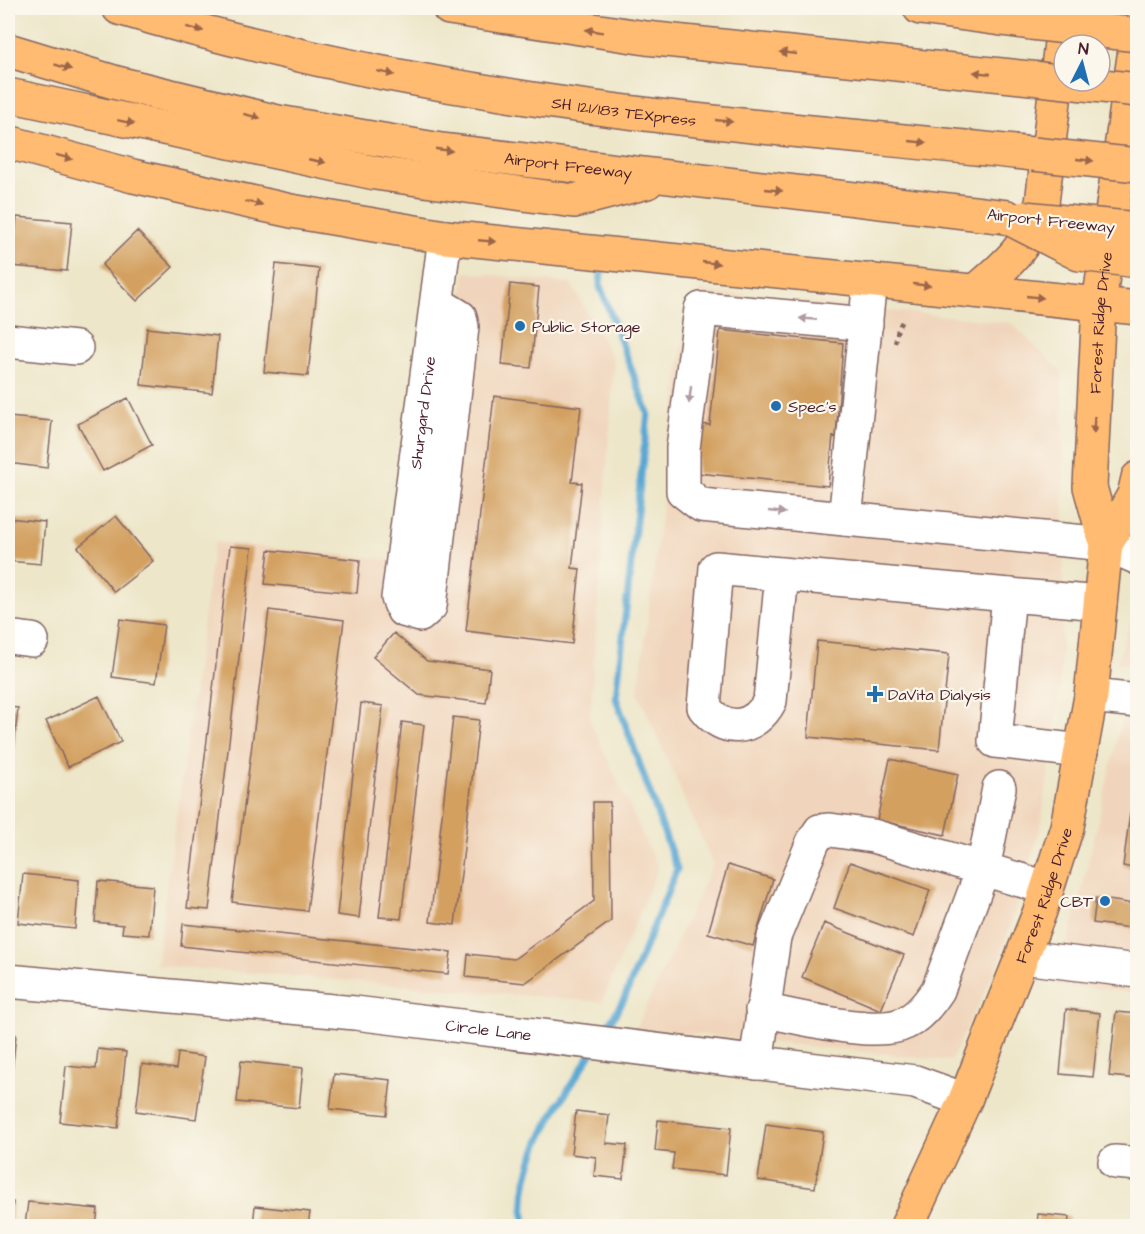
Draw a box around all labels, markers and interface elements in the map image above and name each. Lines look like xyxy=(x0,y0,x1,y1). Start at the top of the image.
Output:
one-way arrow xyxy=(186,25,205,35)
one-way arrow xyxy=(585,26,604,35)
north arrow xyxy=(1052,33,1112,93)
text: N xyxy=(1077,38,1090,61)
one-way arrow xyxy=(778,48,797,58)
one-way arrow xyxy=(54,63,72,72)
one-way arrow xyxy=(972,68,991,78)
one-way arrow xyxy=(376,69,395,78)
street label: SH 121/183 TEXpress xyxy=(550,92,697,132)
one-way arrow xyxy=(243,111,261,121)
one-way arrow xyxy=(714,116,733,126)
one-way arrow xyxy=(117,118,136,127)
one-way arrow xyxy=(908,137,927,147)
one-way arrow xyxy=(435,146,454,155)
street label: Airport Freeway xyxy=(503,148,633,186)
one-way arrow xyxy=(55,153,73,163)
one-way arrow xyxy=(1076,155,1095,165)
one-way arrow xyxy=(308,157,327,166)
one-way arrow xyxy=(765,185,784,195)
one-way arrow xyxy=(244,198,263,208)
street label: Airport Freeway xyxy=(986,203,1116,240)
one-way arrow xyxy=(478,236,497,245)
street label: Forest Ridge Drive xyxy=(1085,250,1118,394)
one-way arrow xyxy=(702,258,721,268)
one-way arrow xyxy=(912,280,931,290)
one-way arrow xyxy=(1025,292,1044,302)
one-way arrow xyxy=(798,314,817,324)
place label: Public Storage xyxy=(532,316,641,339)
marker: Public Storage xyxy=(513,319,527,333)
street label: Shurgard Drive xyxy=(405,355,441,471)
one-way arrow xyxy=(685,386,694,405)
place label: Spec's xyxy=(788,396,837,418)
marker: Spec's xyxy=(769,399,783,413)
one-way arrow xyxy=(1089,416,1098,435)
one-way arrow xyxy=(768,507,787,517)
place label: DaVita Dialysis xyxy=(888,684,991,707)
marker: DaVita Dialysis xyxy=(866,685,884,703)
street label: Forest Ridge Drive xyxy=(1010,825,1078,967)
place label: CBT xyxy=(1060,891,1093,913)
marker: CBT xyxy=(1098,894,1112,908)
street label: Circle Lane xyxy=(444,1014,533,1047)

